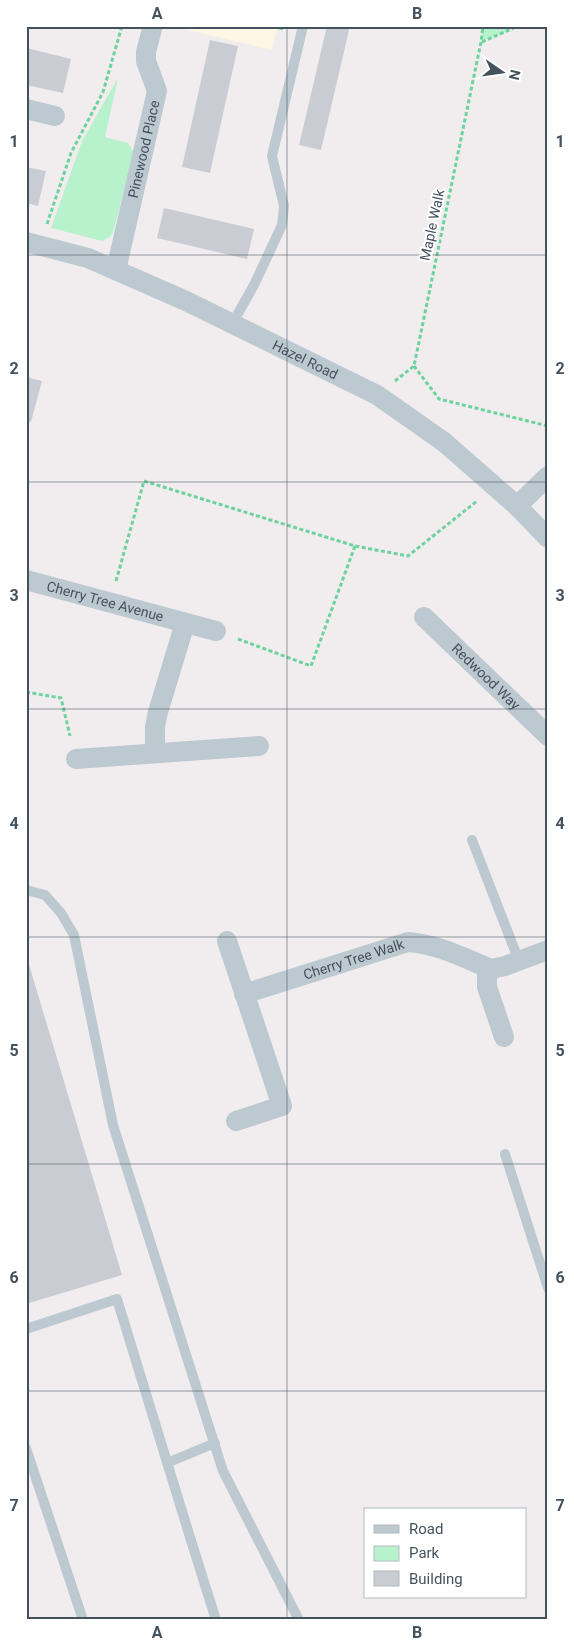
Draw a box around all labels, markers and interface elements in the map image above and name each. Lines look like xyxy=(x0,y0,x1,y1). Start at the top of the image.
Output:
text: A xyxy=(152,4,163,23)
text: B xyxy=(412,4,422,23)
north arrow xyxy=(476,48,526,98)
text: N xyxy=(506,68,524,82)
street label: Pinewood Place xyxy=(125,99,163,200)
text: 1 xyxy=(9,132,19,151)
text: 1 xyxy=(555,132,565,151)
street label: Maple Walk xyxy=(417,187,448,262)
street label: Hazel Road xyxy=(270,337,341,383)
text: 2 xyxy=(9,359,19,378)
text: 2 xyxy=(555,359,565,378)
street label: Cherry Tree Avenue xyxy=(45,578,165,625)
text: 3 xyxy=(9,586,19,605)
text: 3 xyxy=(555,586,565,605)
street label: Redwood Way xyxy=(449,640,524,713)
text: 4 xyxy=(9,814,19,833)
text: 4 xyxy=(555,814,565,833)
street label: Cherry Tree Walk xyxy=(301,935,407,983)
text: 5 xyxy=(9,1041,19,1060)
text: 5 xyxy=(555,1041,565,1060)
text: 6 xyxy=(9,1268,19,1287)
text: 6 xyxy=(555,1268,565,1287)
text: 7 xyxy=(9,1496,19,1515)
text: 7 xyxy=(555,1496,565,1515)
legend xyxy=(364,1508,526,1598)
text: Road xyxy=(409,1520,443,1538)
text: Park xyxy=(409,1544,440,1562)
text: Building xyxy=(409,1570,463,1588)
text: A xyxy=(152,1623,163,1642)
text: B xyxy=(412,1623,422,1642)

